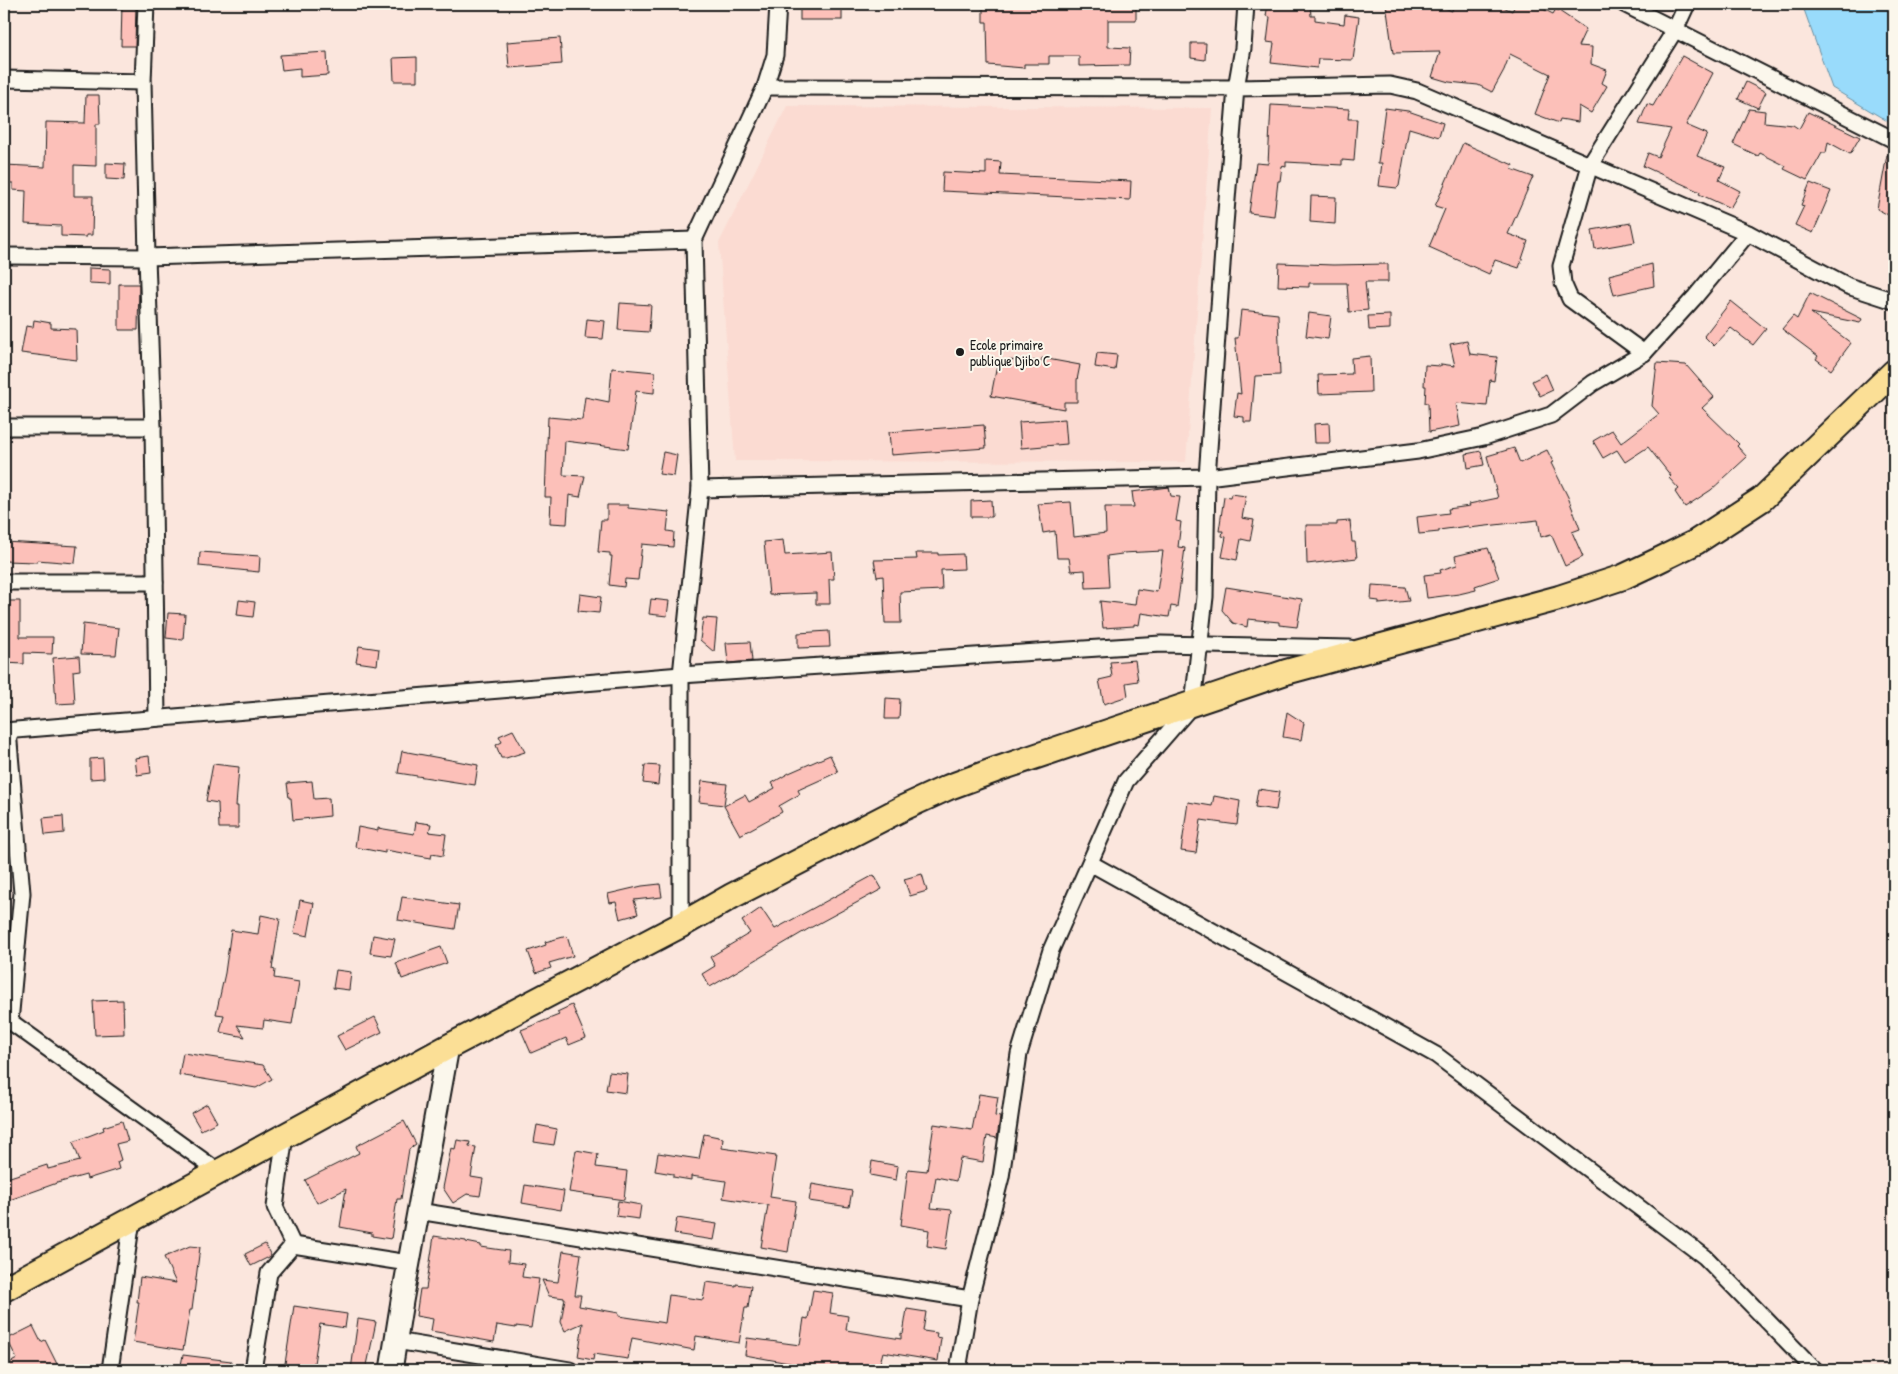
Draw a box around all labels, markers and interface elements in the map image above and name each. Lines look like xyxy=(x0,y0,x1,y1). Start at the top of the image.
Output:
place label: Ecole primaire publique Djibo C xyxy=(970,335,1051,371)
marker: Ecole primaire publique Djibo C xyxy=(954,346,966,358)

